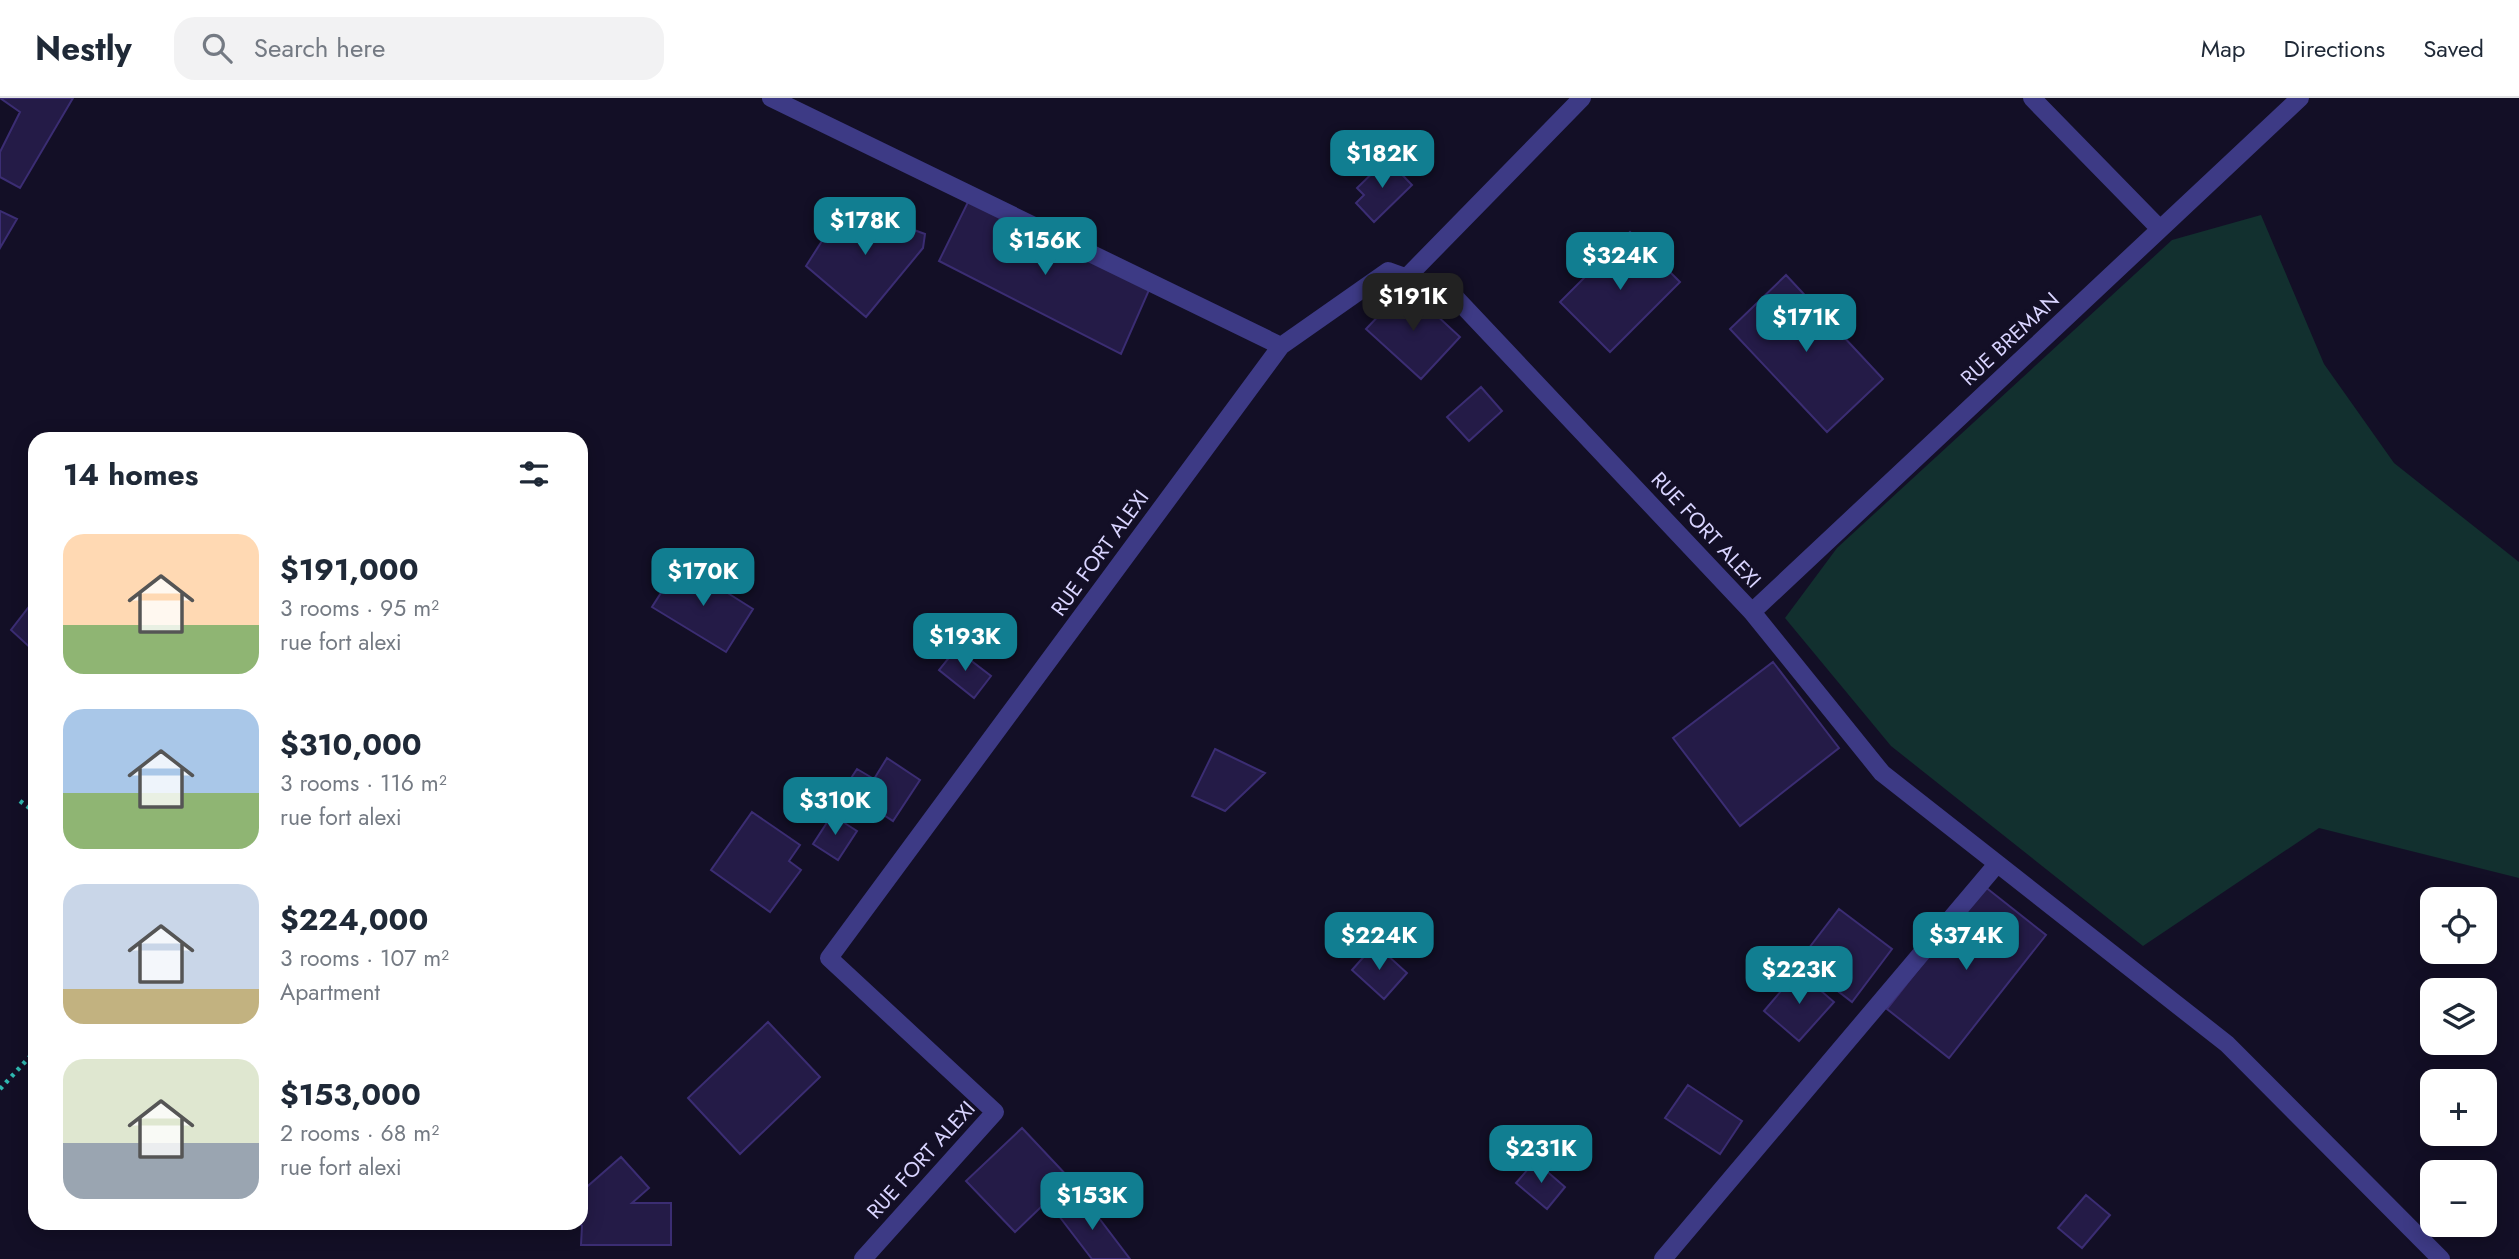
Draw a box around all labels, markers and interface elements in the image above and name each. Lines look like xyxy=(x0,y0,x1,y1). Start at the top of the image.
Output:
search box xyxy=(174,17,664,80)
text: Nestly xyxy=(35,25,132,72)
icon: search xyxy=(198,29,236,67)
text: Search here xyxy=(254,29,385,67)
text: Map xyxy=(2201,31,2246,66)
text: Directions xyxy=(2284,31,2385,66)
text: Saved xyxy=(2423,31,2484,66)
pin: $182K xyxy=(1333,130,1431,190)
text: $182K xyxy=(1346,136,1418,170)
pin: $178K xyxy=(816,198,914,257)
text: $178K xyxy=(830,203,900,237)
pin: $156K xyxy=(996,218,1094,277)
text: $156K xyxy=(1009,223,1081,257)
pin: $324K xyxy=(1571,232,1669,292)
text: $324K xyxy=(1582,238,1658,272)
pin: $191K xyxy=(1364,274,1462,333)
text: $191K xyxy=(1378,279,1448,313)
street label: RUE BREMAN xyxy=(1954,285,2066,393)
pin: $171K xyxy=(1757,294,1855,354)
text: $171K xyxy=(1772,300,1840,334)
text: 14 homes xyxy=(63,453,198,496)
icon: filters xyxy=(515,455,553,493)
street label: RUE FORT ALEXI xyxy=(1644,465,1768,595)
street label: RUE FORT ALEXI xyxy=(1044,484,1156,622)
text: $191,000 xyxy=(280,548,419,591)
pin: $170K xyxy=(654,548,752,608)
text: $170K xyxy=(667,554,739,588)
icon: home xyxy=(119,562,203,646)
text: 3 rooms · 95 m² xyxy=(280,591,439,625)
pin: $193K xyxy=(916,614,1014,673)
text: $193K xyxy=(929,619,1001,653)
text: rue fort alexi xyxy=(280,625,402,659)
text: $310,000 xyxy=(280,723,422,766)
icon: home xyxy=(119,737,203,821)
text: 3 rooms · 116 m² xyxy=(280,766,447,800)
pin: $310K xyxy=(786,778,884,837)
text: $310K xyxy=(799,783,871,817)
text: rue fort alexi xyxy=(280,800,402,834)
map controls xyxy=(2420,887,2497,1237)
button: locate xyxy=(2420,887,2497,964)
text: $224,000 xyxy=(280,898,428,941)
icon: home xyxy=(119,912,203,996)
pin: $224K xyxy=(1330,912,1428,972)
pin: $374K xyxy=(1917,912,2015,972)
text: $224K xyxy=(1341,918,1417,952)
text: $374K xyxy=(1929,918,2003,952)
text: 3 rooms · 107 m² xyxy=(280,941,449,975)
pin: $223K xyxy=(1750,946,1848,1006)
text: $223K xyxy=(1762,952,1836,986)
text: Apartment xyxy=(280,975,380,1009)
button: layers xyxy=(2420,978,2497,1055)
button: + xyxy=(2420,1069,2497,1146)
text: $153,000 xyxy=(280,1073,421,1116)
icon: home xyxy=(119,1087,203,1171)
street label: RUE FORT ALEXI xyxy=(860,1094,982,1226)
text: 2 rooms · 68 m² xyxy=(280,1116,439,1150)
pin: $231K xyxy=(1492,1126,1590,1185)
text: $231K xyxy=(1505,1131,1577,1165)
text: rue fort alexi xyxy=(280,1150,402,1184)
button: − xyxy=(2420,1160,2497,1237)
pin: $153K xyxy=(1043,1172,1141,1232)
text: $153K xyxy=(1056,1178,1128,1212)

